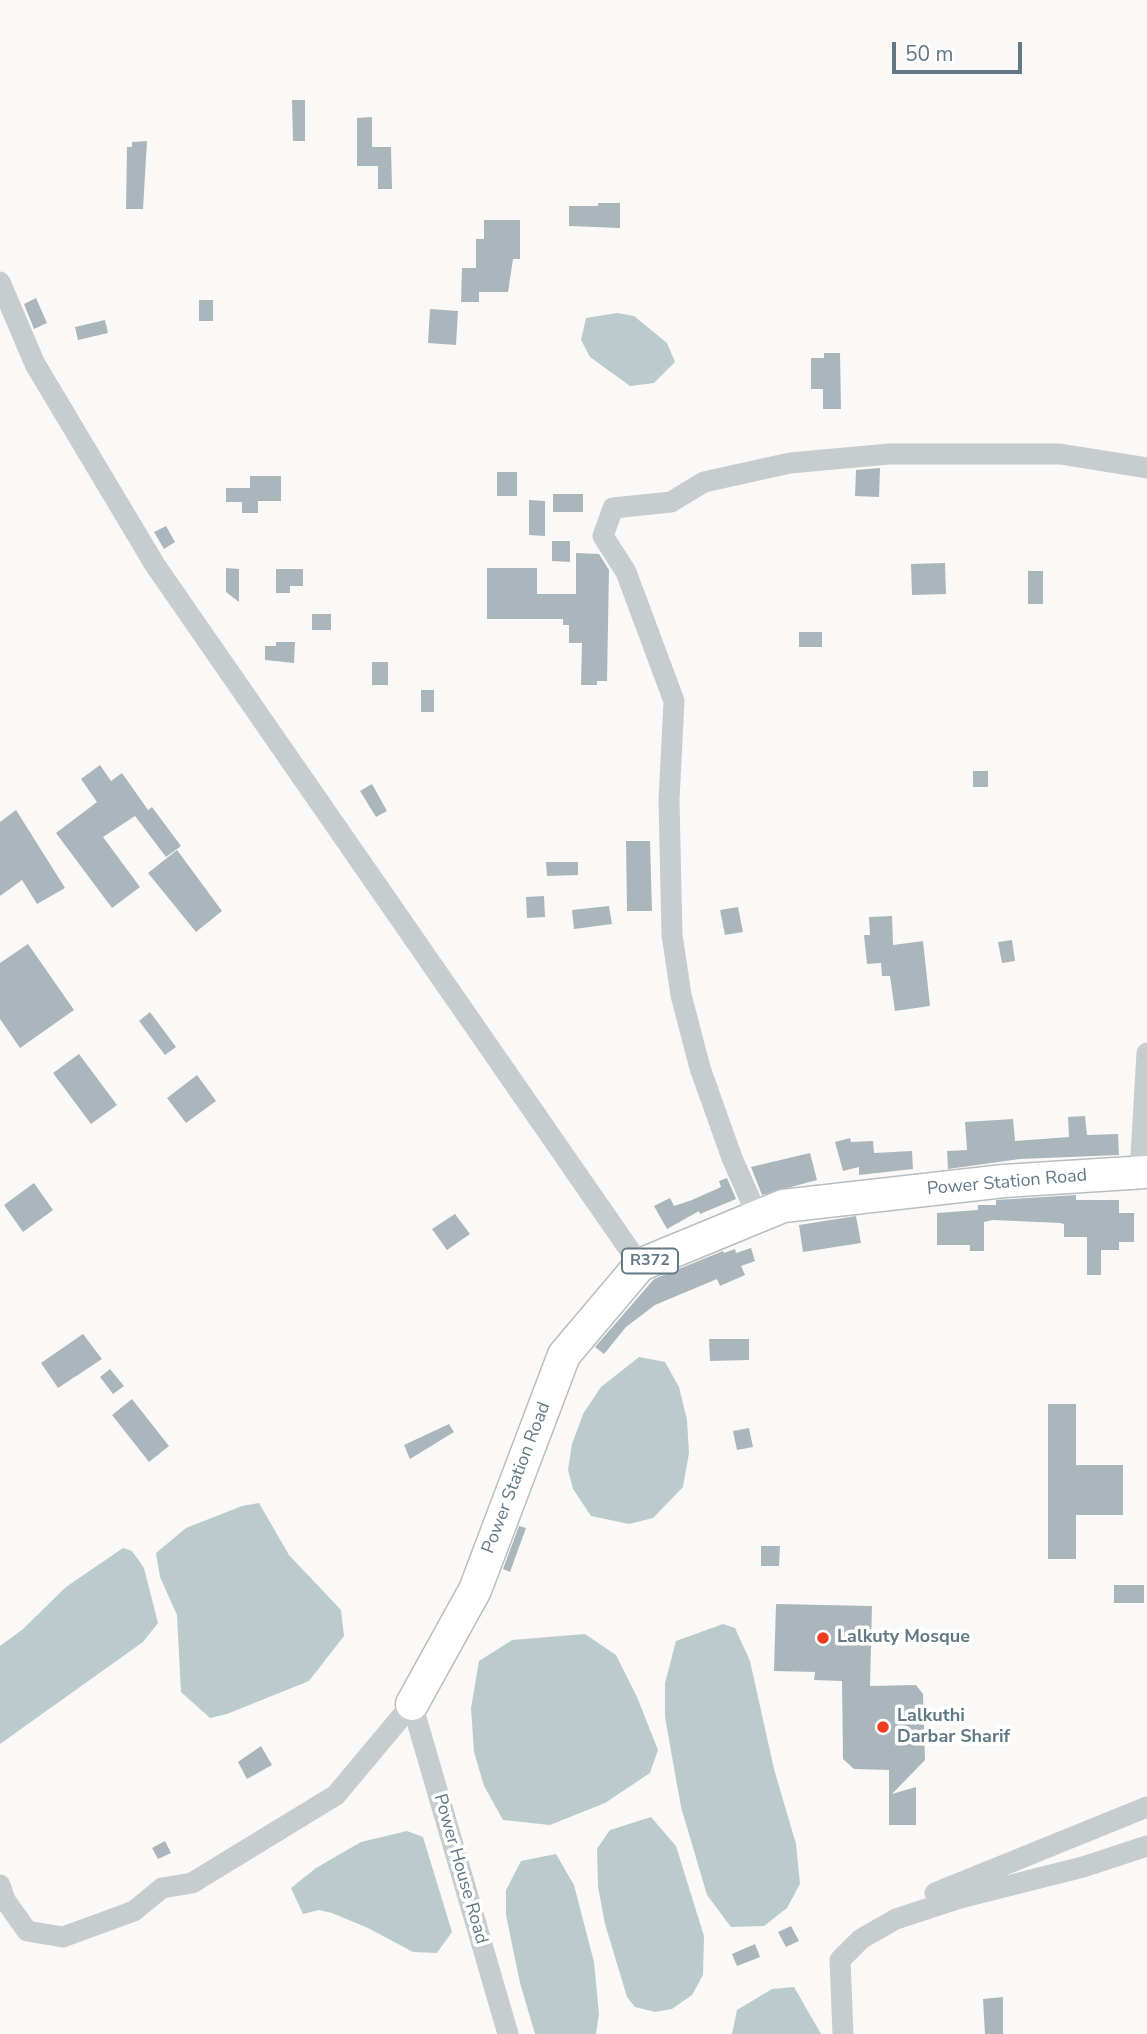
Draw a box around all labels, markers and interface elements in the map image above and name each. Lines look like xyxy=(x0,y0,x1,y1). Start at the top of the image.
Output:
scale bar xyxy=(895,28,1024,72)
text: 50 m xyxy=(905,40,954,68)
street label: Power Station Road xyxy=(926,1165,1088,1201)
road number: R372 xyxy=(622,1248,678,1274)
street label: Power Station Road xyxy=(478,1399,556,1557)
place label: Lalkuty Mosque xyxy=(837,1627,970,1649)
marker: Lalkuty Mosque xyxy=(815,1630,831,1646)
place label: Lalkuthi Darbar Sharif xyxy=(897,1706,1010,1748)
marker: Lalkuthi Darbar Sharif xyxy=(875,1719,891,1735)
street label: Power House Road xyxy=(428,1791,492,1947)

